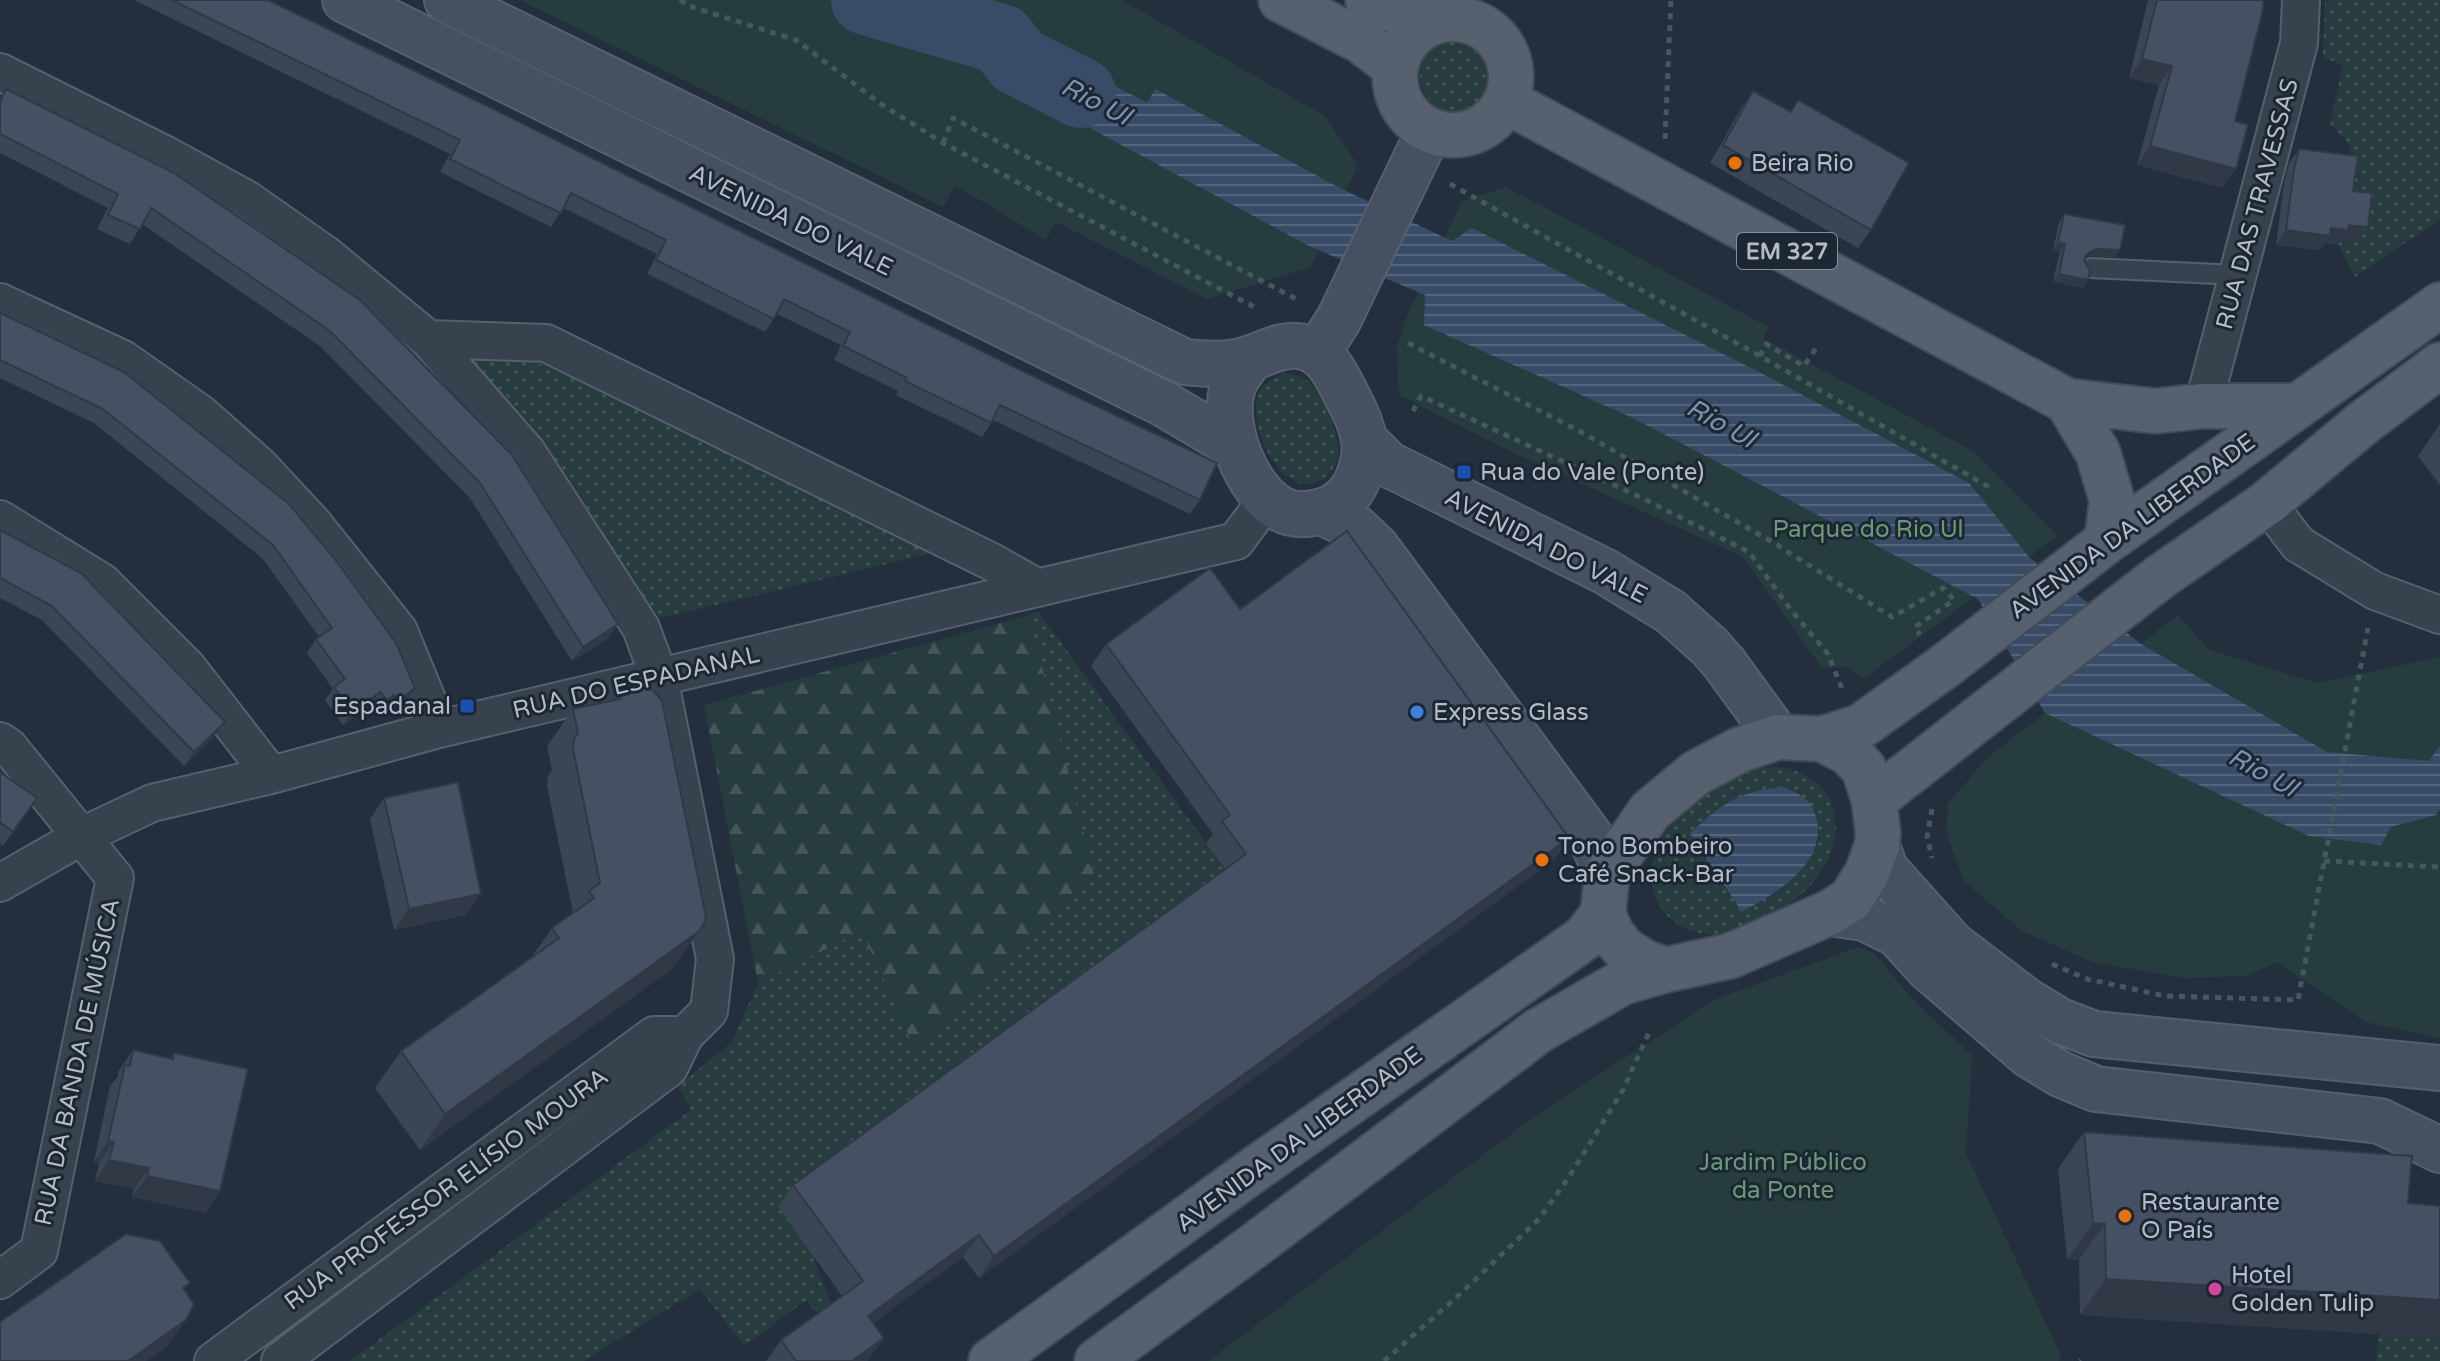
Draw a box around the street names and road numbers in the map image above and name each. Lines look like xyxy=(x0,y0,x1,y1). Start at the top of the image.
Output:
street label: RUA DAS TRAVESSAS xyxy=(2210,76,2305,333)
street label: AVENIDA DO VALE xyxy=(684,159,897,282)
road number: EM 327 xyxy=(1737,233,1837,269)
street label: AVENIDA DA LIBERDADE xyxy=(2004,427,2261,625)
street label: AVENIDA DO VALE xyxy=(1440,483,1652,610)
street label: RUA DO ESPADANAL xyxy=(510,640,762,725)
street label: RUA DA BANDA DE MÚSICA xyxy=(28,896,126,1228)
street label: AVENIDA DA LIBERDADE xyxy=(1171,1040,1428,1238)
street label: RUA PROFESSOR ELÍSIO MOURA xyxy=(278,1061,614,1317)

